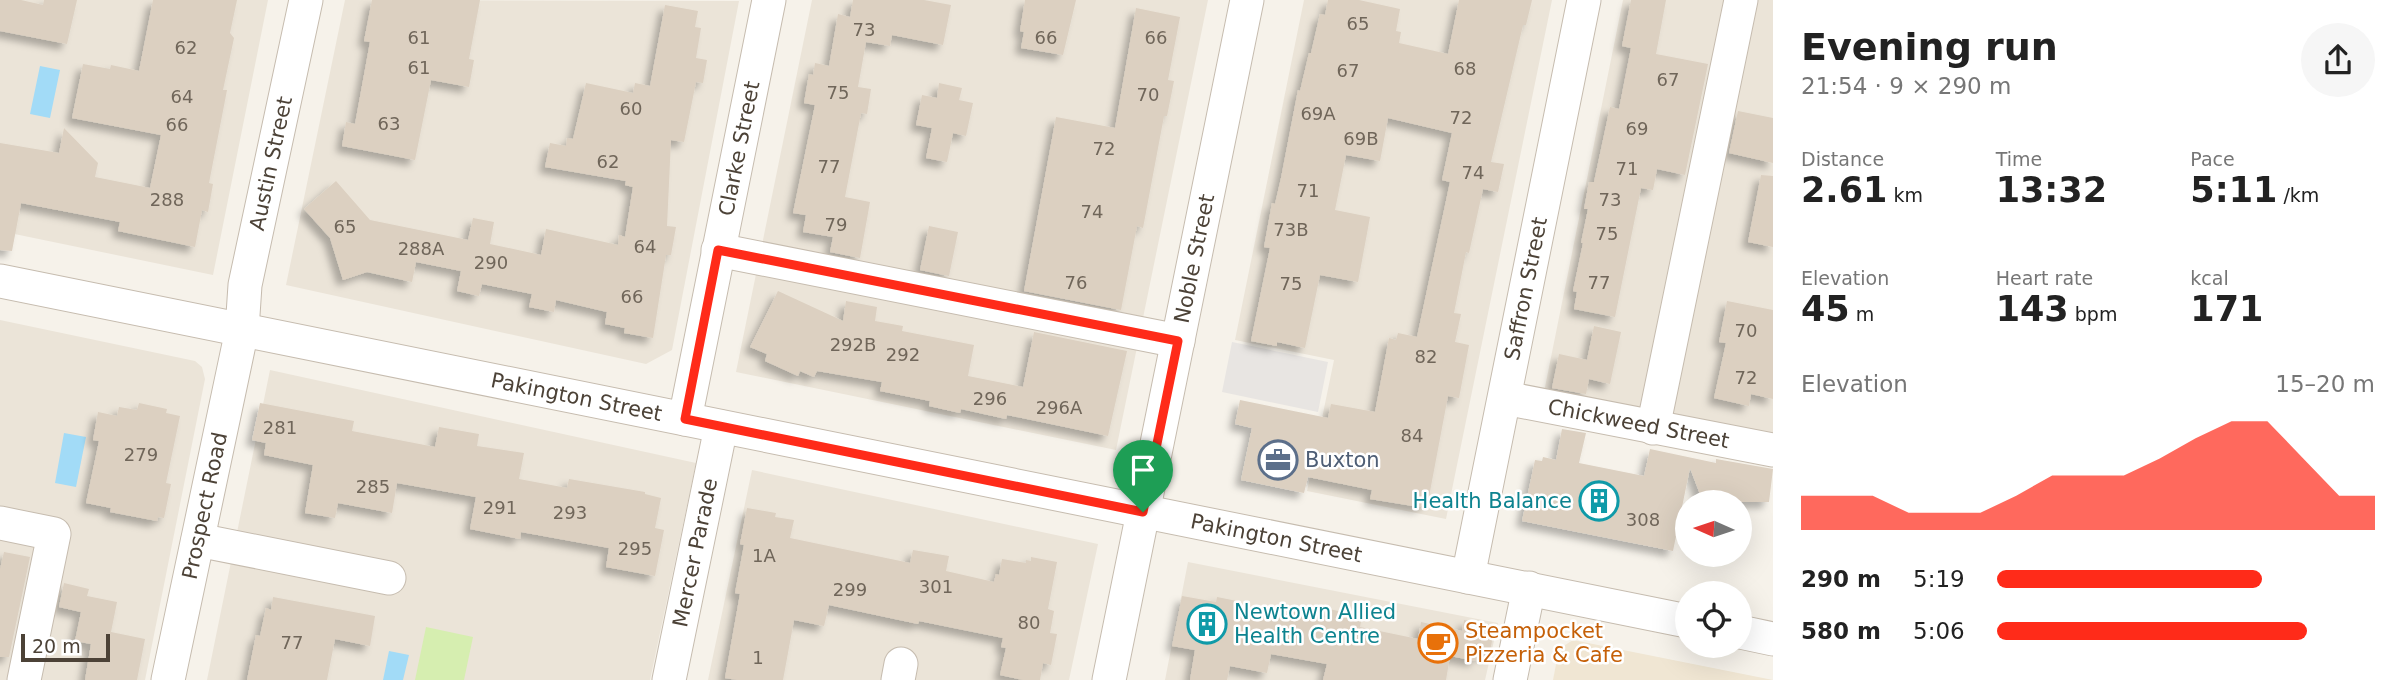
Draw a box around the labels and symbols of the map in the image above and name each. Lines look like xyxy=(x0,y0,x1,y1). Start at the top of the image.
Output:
house number: 65 xyxy=(1347,13,1369,34)
house number: 73 xyxy=(853,19,875,40)
house number: 61 xyxy=(408,27,430,48)
house number: 66 xyxy=(1035,27,1057,48)
house number: 66 xyxy=(1145,27,1167,48)
house number: 62 xyxy=(175,37,197,58)
house number: 61 xyxy=(408,57,430,78)
house number: 68 xyxy=(1454,58,1476,79)
house number: 67 xyxy=(1337,60,1359,81)
house number: 67 xyxy=(1657,69,1679,90)
street label: Clarke Street xyxy=(714,79,764,218)
house number: 75 xyxy=(827,82,849,103)
house number: 70 xyxy=(1137,84,1159,105)
house number: 64 xyxy=(171,86,193,107)
street label: Austin Street xyxy=(245,94,297,233)
house number: 60 xyxy=(620,98,642,119)
house number: 69A xyxy=(1300,103,1336,124)
house number: 72 xyxy=(1450,107,1472,128)
house number: 63 xyxy=(378,113,400,134)
house number: 66 xyxy=(166,114,188,135)
house number: 69 xyxy=(1626,118,1648,139)
house number: 69B xyxy=(1343,128,1379,149)
house number: 72 xyxy=(1093,138,1115,159)
house number: 62 xyxy=(597,151,619,172)
house number: 77 xyxy=(818,156,840,177)
house number: 71 xyxy=(1616,158,1638,179)
house number: 74 xyxy=(1462,162,1484,183)
house number: 71 xyxy=(1297,180,1319,201)
house number: 288 xyxy=(150,189,184,210)
house number: 73 xyxy=(1599,189,1621,210)
street label: Noble Street xyxy=(1170,192,1219,325)
house number: 74 xyxy=(1081,201,1103,222)
house number: 79 xyxy=(825,214,847,235)
street label: Saffron Street xyxy=(1500,215,1552,362)
house number: 65 xyxy=(334,216,356,237)
house number: 73B xyxy=(1273,219,1309,240)
house number: 75 xyxy=(1596,223,1618,244)
house number: 64 xyxy=(634,236,656,257)
house number: 288A xyxy=(398,238,445,259)
house number: 290 xyxy=(474,252,508,273)
house number: 76 xyxy=(1065,272,1087,293)
house number: 77 xyxy=(1588,272,1610,293)
house number: 75 xyxy=(1280,273,1302,294)
house number: 66 xyxy=(621,286,643,307)
house number: 70 xyxy=(1735,320,1757,341)
house number: 292B xyxy=(830,334,876,355)
house number: 292 xyxy=(886,344,920,365)
house number: 82 xyxy=(1415,346,1437,367)
house number: 72 xyxy=(1735,367,1757,388)
street label: Pakington Street xyxy=(489,368,664,426)
house number: 296 xyxy=(973,388,1007,409)
street label: Chickweed Street xyxy=(1546,395,1731,453)
house number: 296A xyxy=(1036,397,1083,418)
house number: 281 xyxy=(263,417,297,438)
house number: 84 xyxy=(1401,425,1423,446)
street label: Prospect Road xyxy=(178,430,232,582)
office icon: Buxton xyxy=(1257,439,1299,481)
pin xyxy=(1113,440,1173,512)
house number: 279 xyxy=(124,444,158,465)
place label: Buxton xyxy=(1305,448,1380,472)
house number: 285 xyxy=(356,476,390,497)
street label: Mercer Parade xyxy=(668,476,722,629)
building icon: Health Balance xyxy=(1578,480,1620,522)
place label: Health Balance xyxy=(1413,489,1572,513)
north arrow xyxy=(1675,490,1752,567)
house number: 291 xyxy=(483,497,517,518)
house number: 293 xyxy=(553,502,587,523)
street label: Pakington Street xyxy=(1189,509,1364,567)
house number: 308 xyxy=(1626,509,1660,530)
house number: 295 xyxy=(618,538,652,559)
house number: 1A xyxy=(752,545,777,566)
house number: 301 xyxy=(919,576,953,597)
house number: 299 xyxy=(833,579,867,600)
place label: Newtown Allied Health Centre xyxy=(1234,600,1396,648)
building icon: Newtown Allied Health Centre xyxy=(1186,603,1228,645)
house number: 80 xyxy=(1018,612,1040,633)
place label: Steampocket Pizzeria & Cafe xyxy=(1465,619,1623,667)
cafe icon: Steampocket Pizzeria & Cafe xyxy=(1417,622,1459,664)
scale bar xyxy=(21,631,110,663)
house number: 77 xyxy=(281,632,303,653)
house number: 1 xyxy=(752,647,764,668)

